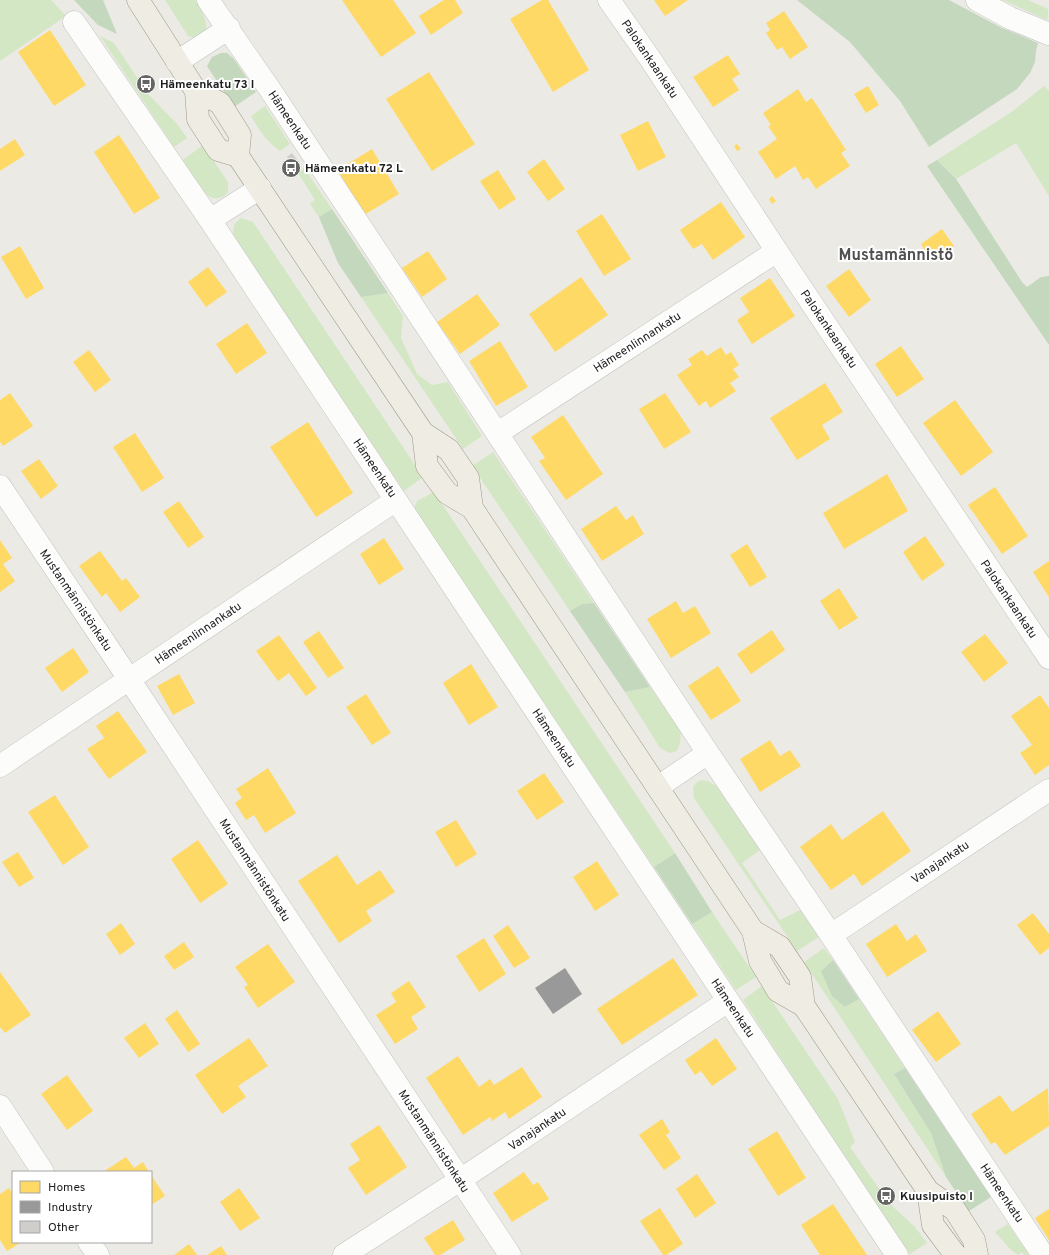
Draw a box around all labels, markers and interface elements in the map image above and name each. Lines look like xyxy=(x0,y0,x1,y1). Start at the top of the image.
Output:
street label: Palokankaankatu xyxy=(617,17,681,102)
bus stop icon: Hämeenkatu 73 I xyxy=(135,73,157,95)
place label: Hämeenkatu 73 I xyxy=(160,77,254,93)
street label: Hämeenkatu xyxy=(264,88,315,153)
bus stop icon: Hämeenkatu 72 L xyxy=(280,157,302,179)
place label: Hämeenkatu 72 L xyxy=(305,161,403,177)
district label: Mustamännistö xyxy=(839,246,953,266)
street label: Palokankaankatu xyxy=(796,287,860,372)
street label: Hämeenlinnankatu xyxy=(591,309,684,377)
street label: Hämeenkatu xyxy=(349,436,400,501)
street label: Mustanmännistönkatu xyxy=(35,547,115,655)
street label: Palokankaankatu xyxy=(976,557,1040,642)
street label: Hämeenlinnankatu xyxy=(152,599,245,669)
street label: Hämeenkatu xyxy=(528,706,579,771)
street label: Mustanmännistönkatu xyxy=(215,816,293,925)
street label: Vanajankatu xyxy=(909,838,973,888)
street label: Hämeenkatu xyxy=(707,976,758,1041)
street label: Mustanmännistönkatu xyxy=(394,1087,472,1196)
street label: Vanajankatu xyxy=(506,1105,570,1155)
street label: Hämeenkatu xyxy=(976,1161,1027,1226)
legend xyxy=(12,1171,152,1243)
text: Homes xyxy=(48,1180,85,1196)
bus stop icon: Kuusipuisto I xyxy=(875,1185,897,1207)
place label: Kuusipuisto I xyxy=(900,1189,973,1205)
text: Industry xyxy=(48,1200,93,1216)
text: Other xyxy=(48,1220,80,1236)

